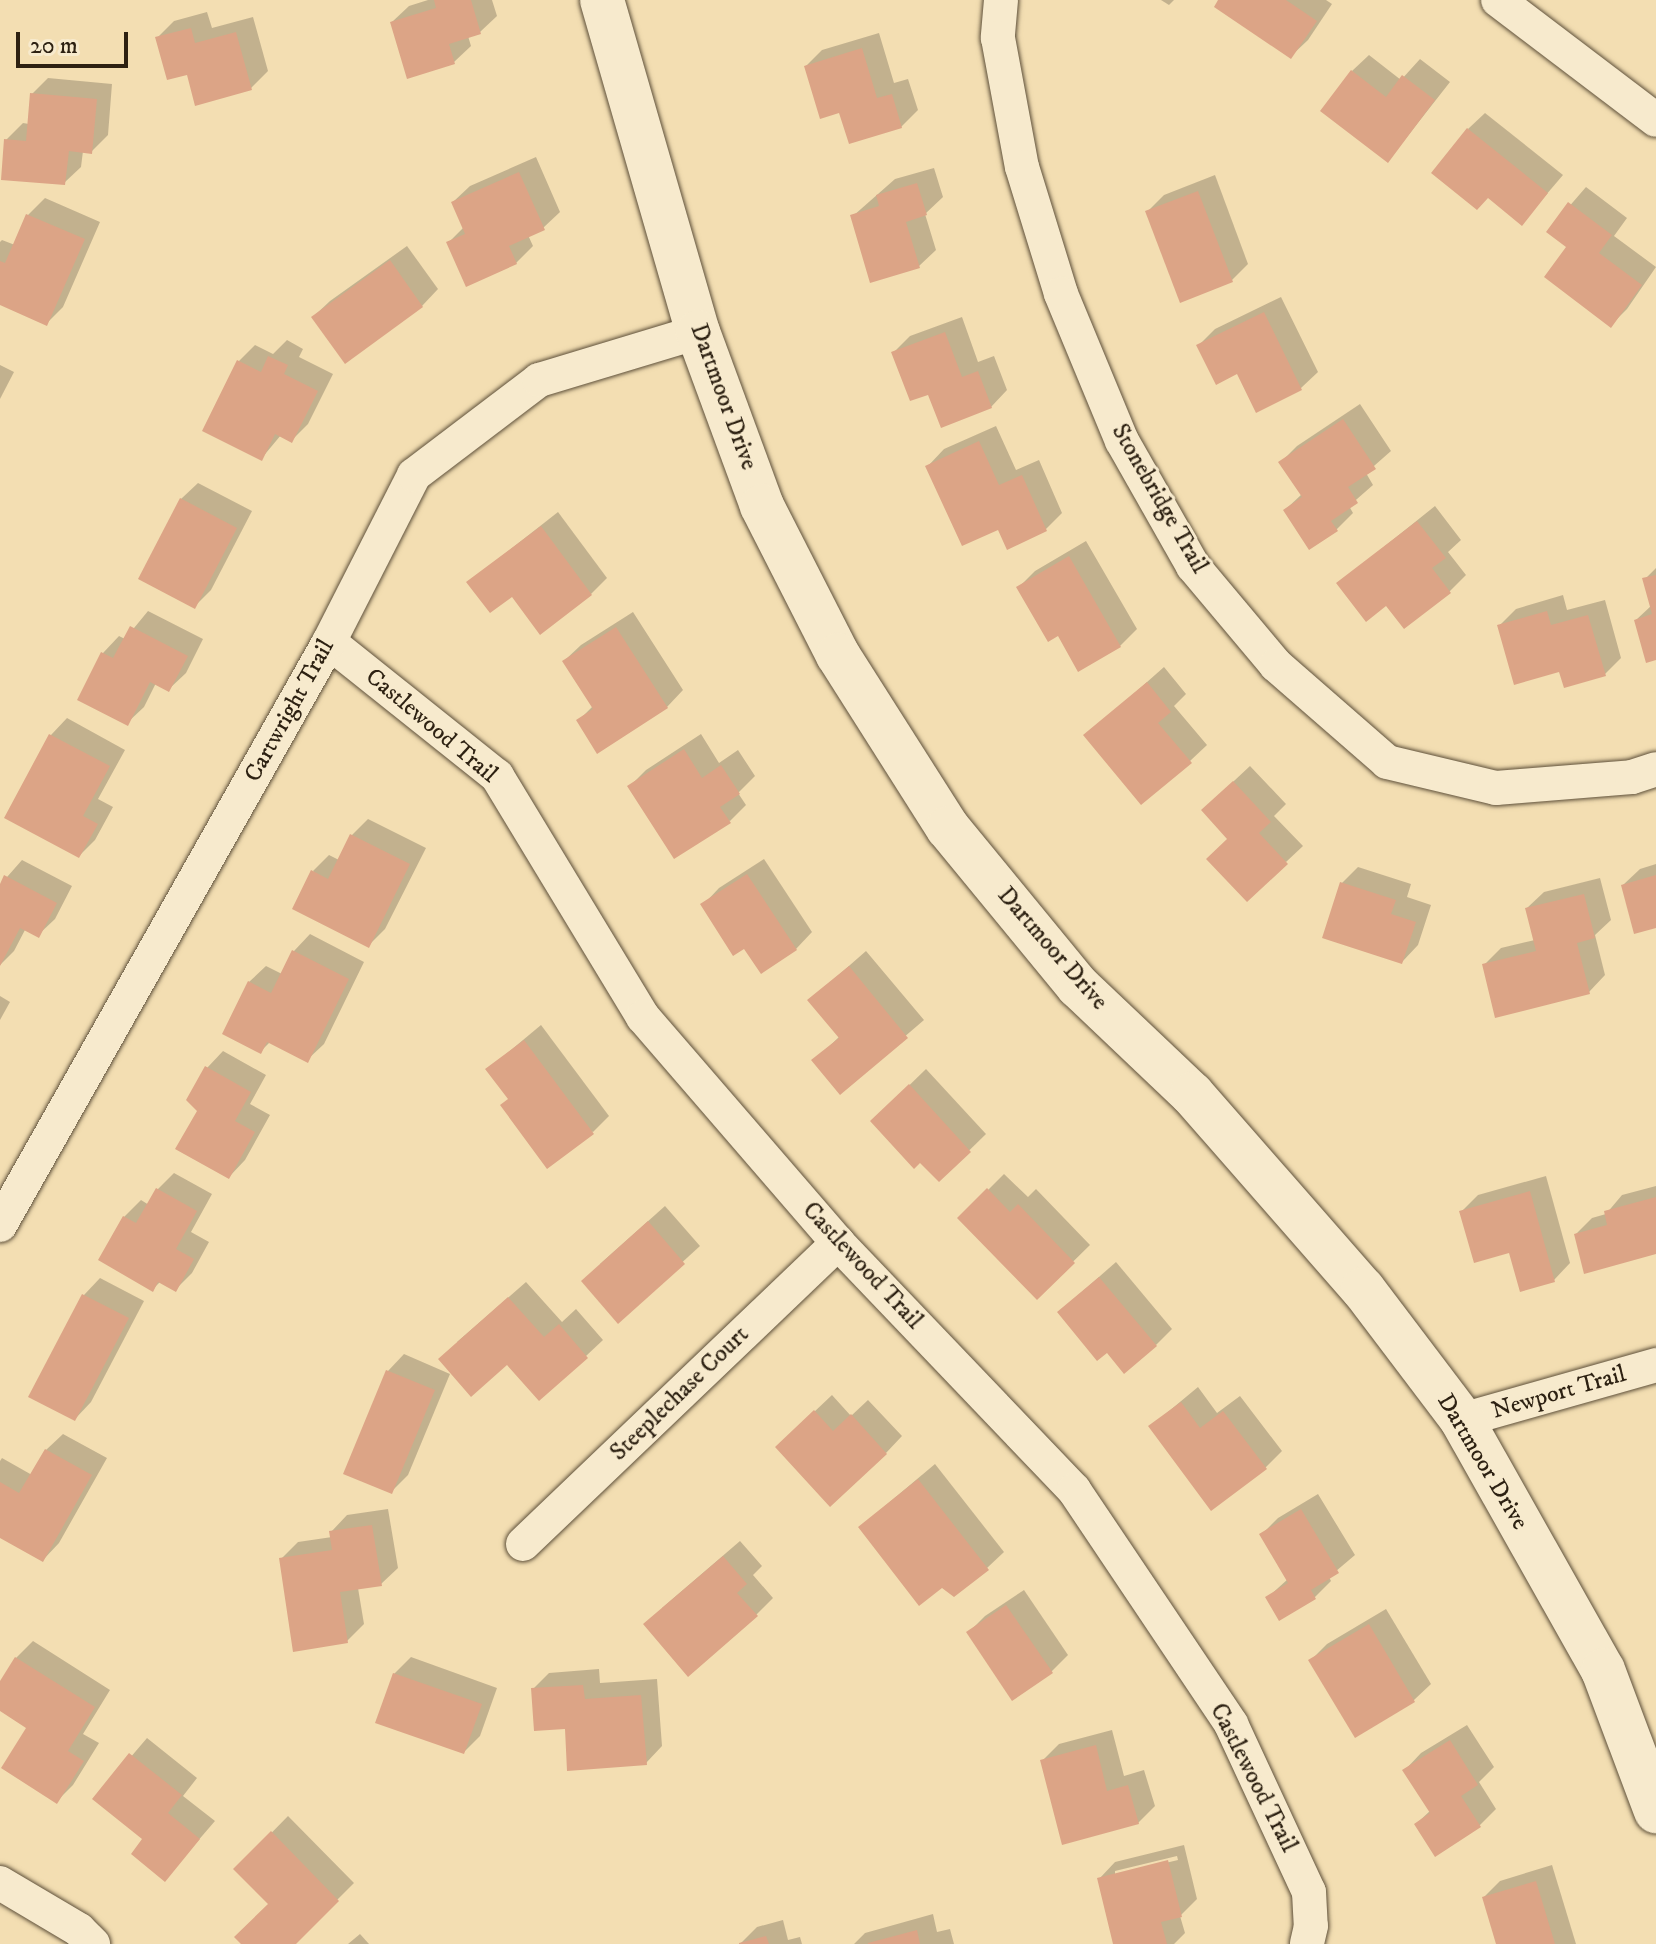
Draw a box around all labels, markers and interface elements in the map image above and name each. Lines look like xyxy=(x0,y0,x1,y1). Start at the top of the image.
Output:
scale bar xyxy=(20,16,132,66)
text: 20 m xyxy=(30,31,78,61)
street label: Dartmoor Drive xyxy=(683,320,763,474)
street label: Stonebridge Trail xyxy=(1105,419,1213,579)
street label: Cartwright Trail xyxy=(239,635,341,787)
street label: Castlewood Trail xyxy=(359,663,503,789)
street label: Dartmoor Drive xyxy=(991,882,1113,1016)
street label: Castlewood Trail xyxy=(796,1197,928,1335)
street label: Steeplechase Court xyxy=(605,1321,755,1467)
street label: Newport Trail xyxy=(1489,1360,1629,1426)
street label: Dartmoor Drive xyxy=(1430,1389,1534,1535)
street label: Castlewood Trail xyxy=(1203,1699,1303,1857)

